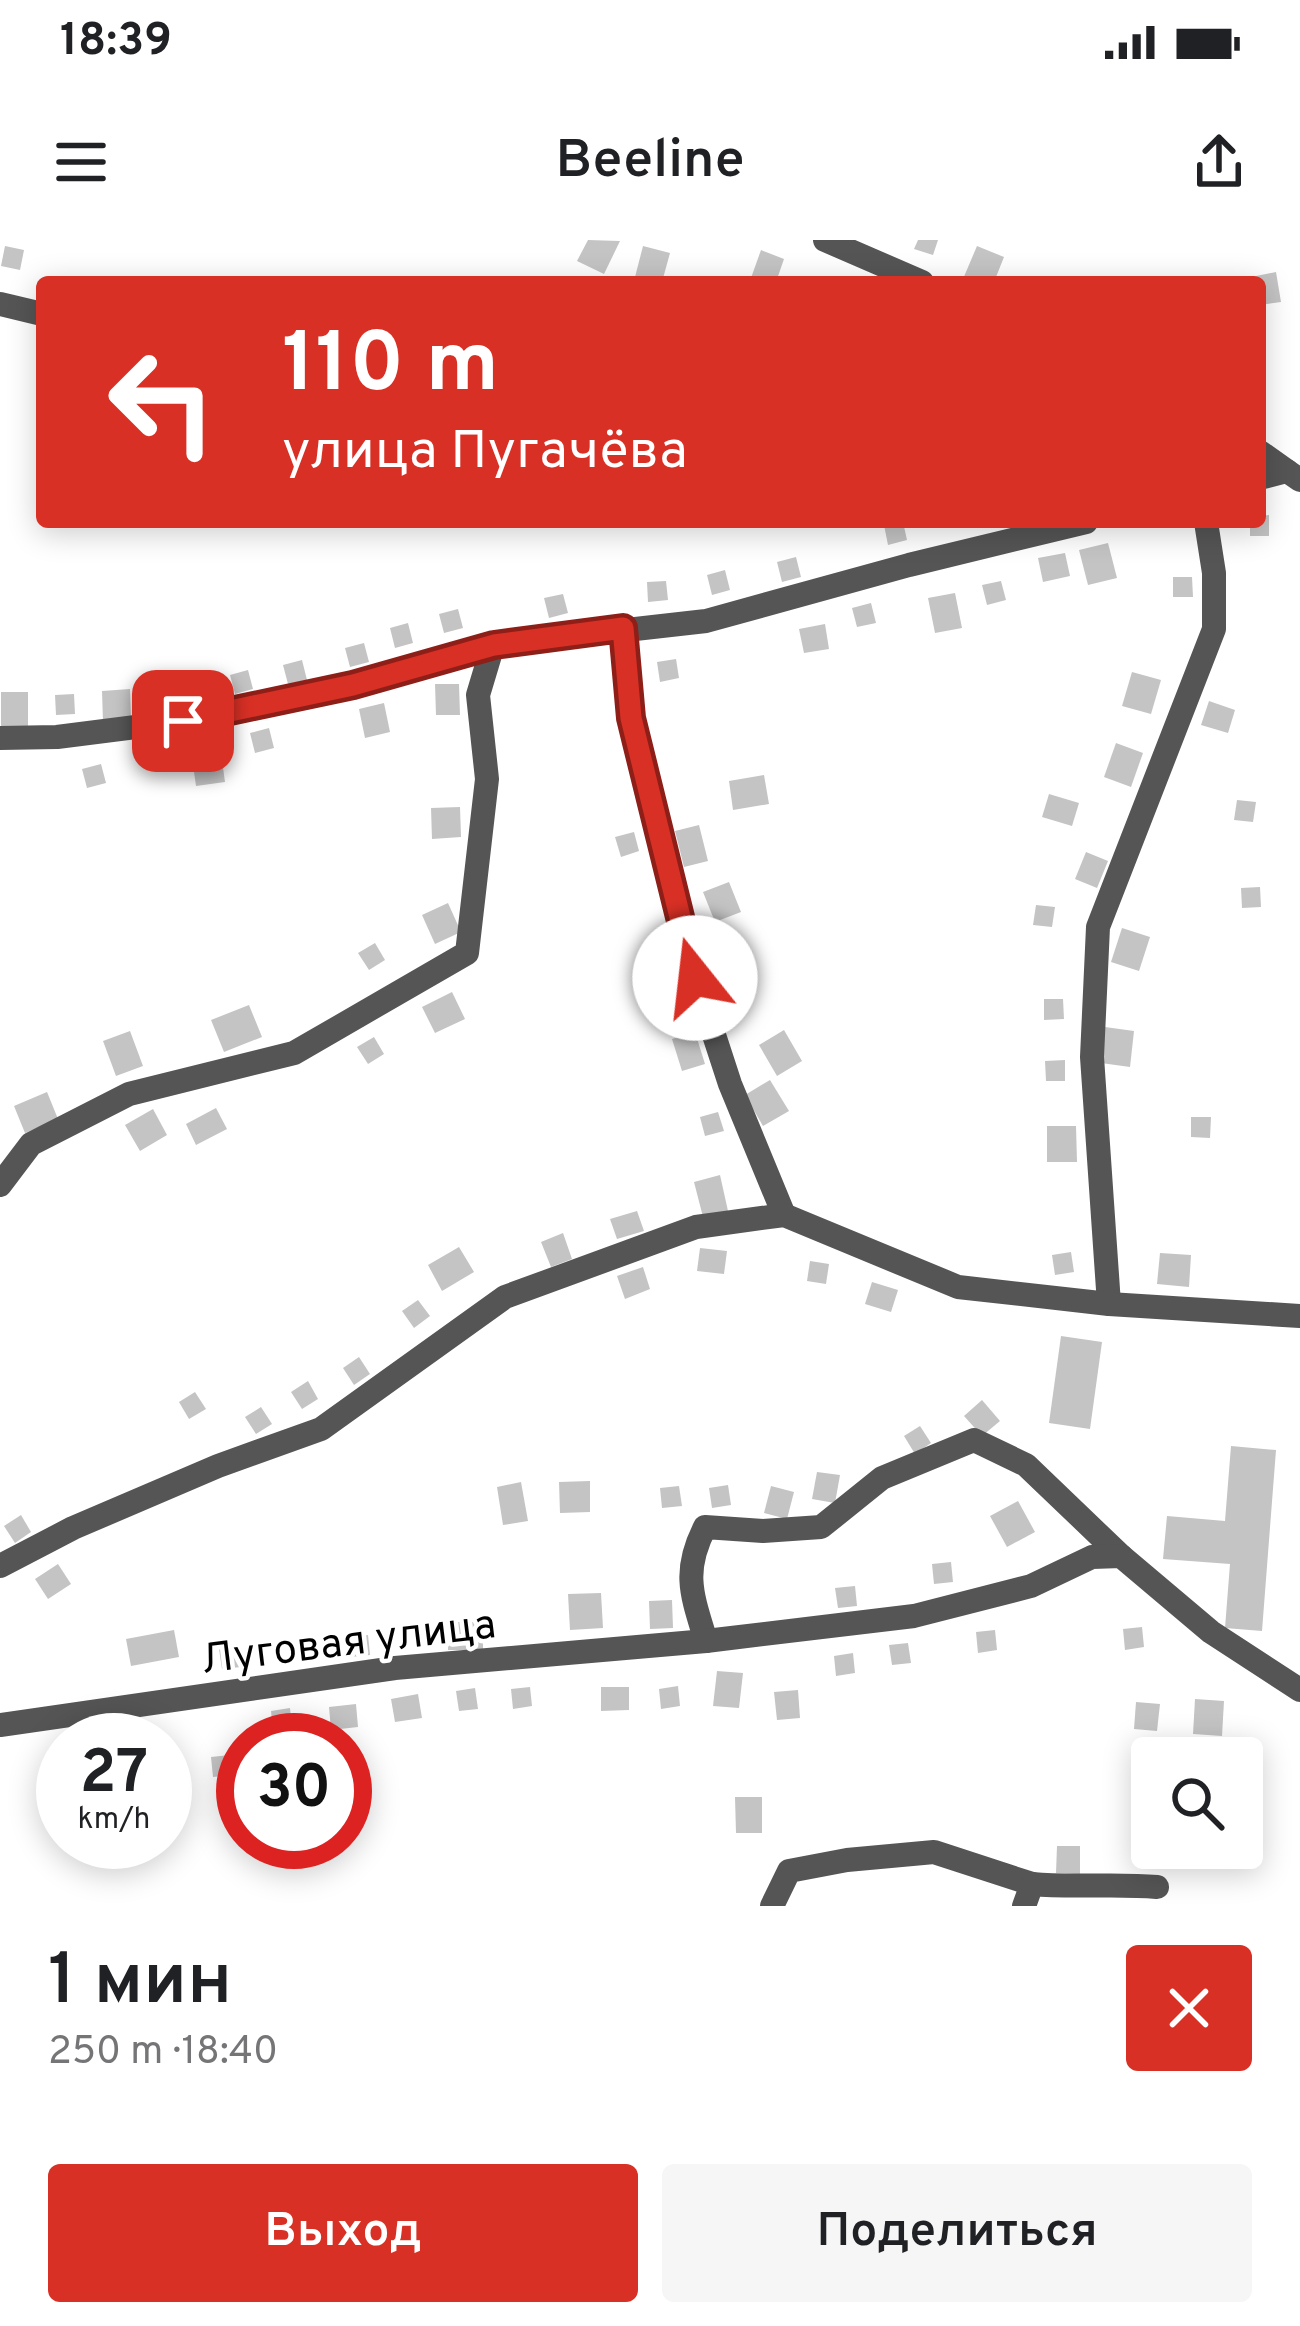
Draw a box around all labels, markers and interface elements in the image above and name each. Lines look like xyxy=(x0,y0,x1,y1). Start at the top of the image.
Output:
text: 18:39 xyxy=(60,14,172,71)
text: Beeline xyxy=(555,128,745,197)
icon: menu xyxy=(48,129,114,195)
icon: share xyxy=(1186,129,1252,195)
text: 110 m xyxy=(282,315,499,421)
icon: left xyxy=(84,324,240,480)
text: улица Пугачёва xyxy=(282,419,688,488)
pin xyxy=(132,670,234,772)
icon: arrive xyxy=(150,688,216,754)
position arrow xyxy=(632,915,758,1041)
street label: Луговая улица xyxy=(198,1600,499,1689)
speed limit sign: 30 xyxy=(216,1713,372,1869)
map controls xyxy=(1131,1737,1263,1869)
button: search xyxy=(1131,1737,1263,1869)
text: 27 xyxy=(80,1738,148,1814)
text: km/h xyxy=(78,1802,150,1839)
text: 1 мин xyxy=(48,1938,232,2030)
button: close xyxy=(1126,1945,1252,2071)
text: 250 m · 18:40 xyxy=(48,2029,278,2078)
button: Выход xyxy=(48,2164,638,2302)
button: Поделиться xyxy=(662,2164,1252,2302)

